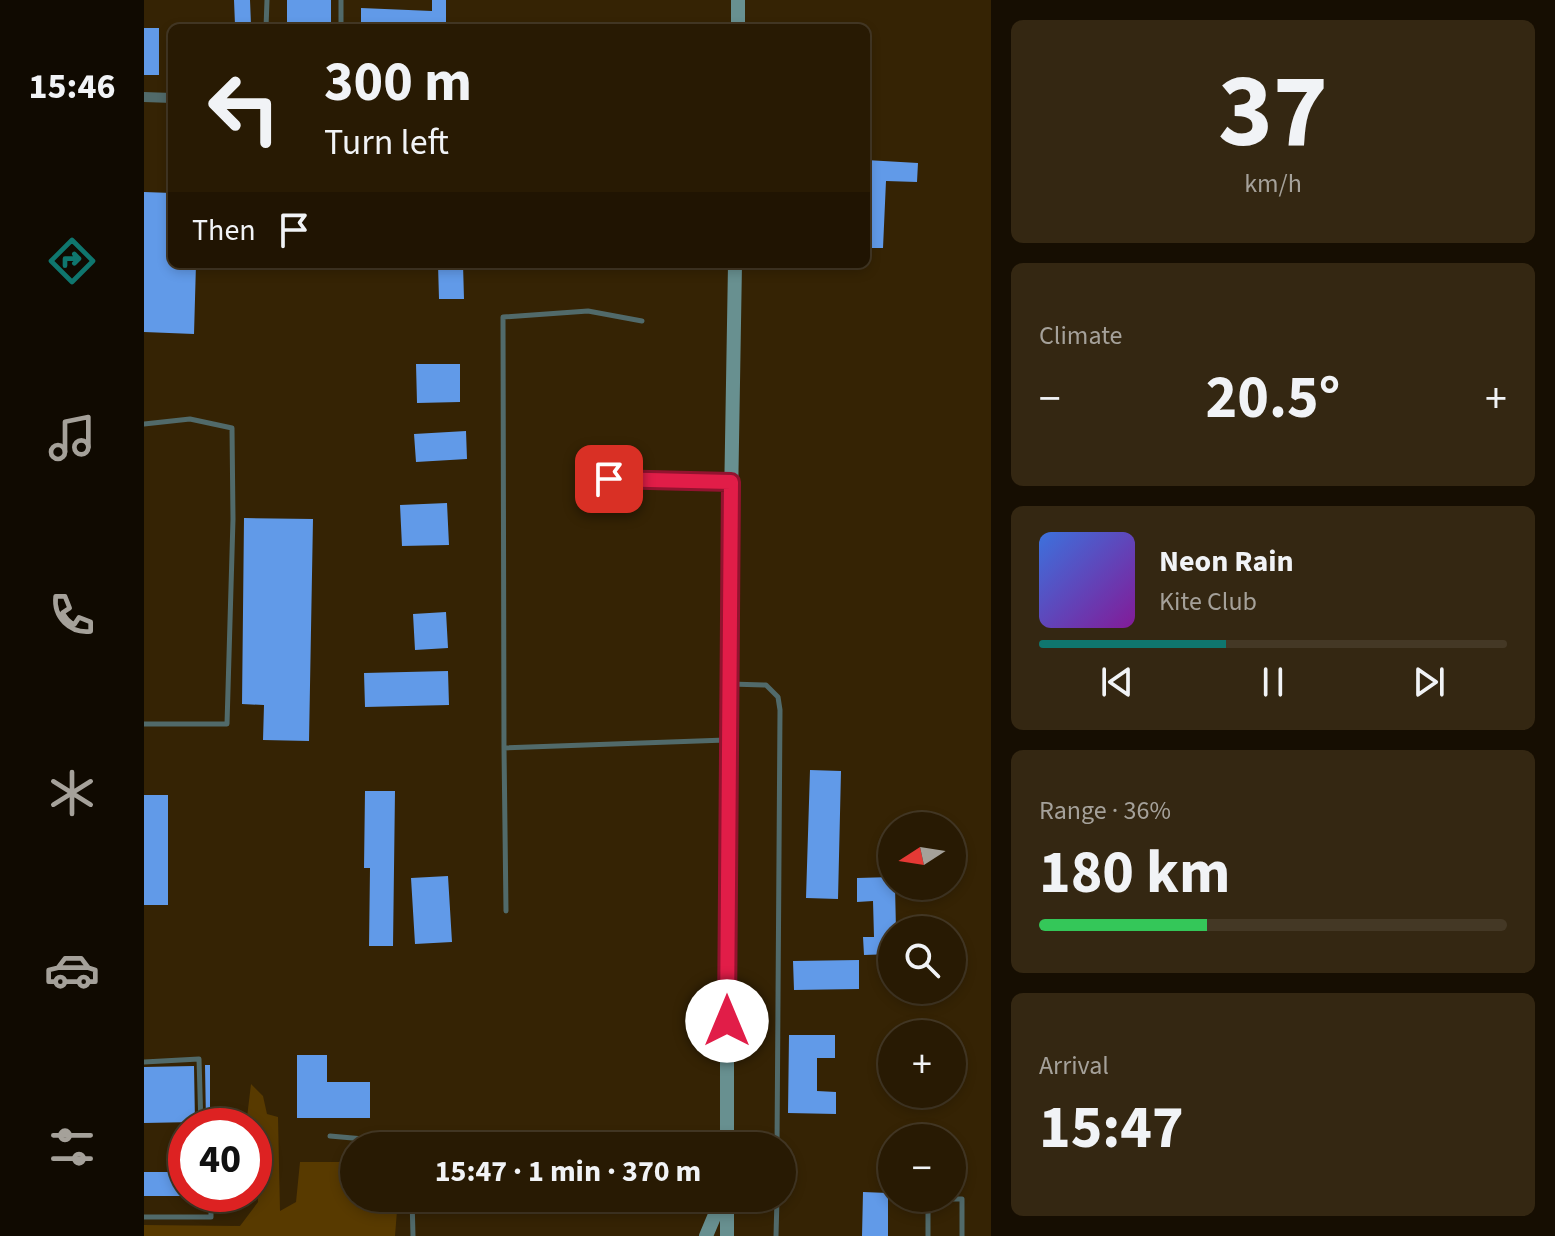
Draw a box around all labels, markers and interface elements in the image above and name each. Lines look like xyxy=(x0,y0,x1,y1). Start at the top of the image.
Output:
text: 37 xyxy=(1218,39,1328,187)
text: 300 m xyxy=(324,43,472,122)
icon: left xyxy=(192,56,296,160)
text: 15:46 xyxy=(29,61,115,112)
text: Turn left xyxy=(324,117,449,168)
text: km/h xyxy=(1244,165,1302,202)
icon: arrive xyxy=(272,208,316,252)
text: Then xyxy=(192,209,256,252)
icon: directions xyxy=(44,233,100,289)
text: Climate xyxy=(1039,317,1123,354)
text: 20.5° xyxy=(1206,356,1340,441)
text: − xyxy=(1039,368,1061,431)
text: + xyxy=(1485,368,1507,431)
icon: music xyxy=(44,410,100,466)
pin xyxy=(575,445,643,513)
icon: arrive xyxy=(587,457,631,501)
text: Neon Rain xyxy=(1159,540,1294,583)
text: Kite Club xyxy=(1159,583,1257,620)
icon: phone xyxy=(44,587,100,643)
icon: previous xyxy=(1095,660,1139,704)
icon: pause xyxy=(1251,660,1295,704)
icon: next xyxy=(1407,660,1451,704)
icon: climate xyxy=(44,765,100,821)
text: Range · 36% xyxy=(1039,792,1171,829)
north arrow xyxy=(878,812,966,900)
map controls xyxy=(878,812,966,1212)
text: 180 km xyxy=(1039,831,1230,916)
button: search xyxy=(878,916,966,1004)
icon: car xyxy=(44,942,100,998)
position arrow xyxy=(685,979,769,1063)
button: + xyxy=(878,1020,966,1108)
text: Arrival xyxy=(1039,1047,1109,1084)
text: 15:47 xyxy=(1039,1086,1184,1171)
speed limit sign: 40 xyxy=(168,1108,272,1212)
icon: filters xyxy=(44,1119,100,1175)
button: − xyxy=(878,1124,966,1212)
text: 15:47 · 1 min · 370 m xyxy=(435,1150,701,1193)

